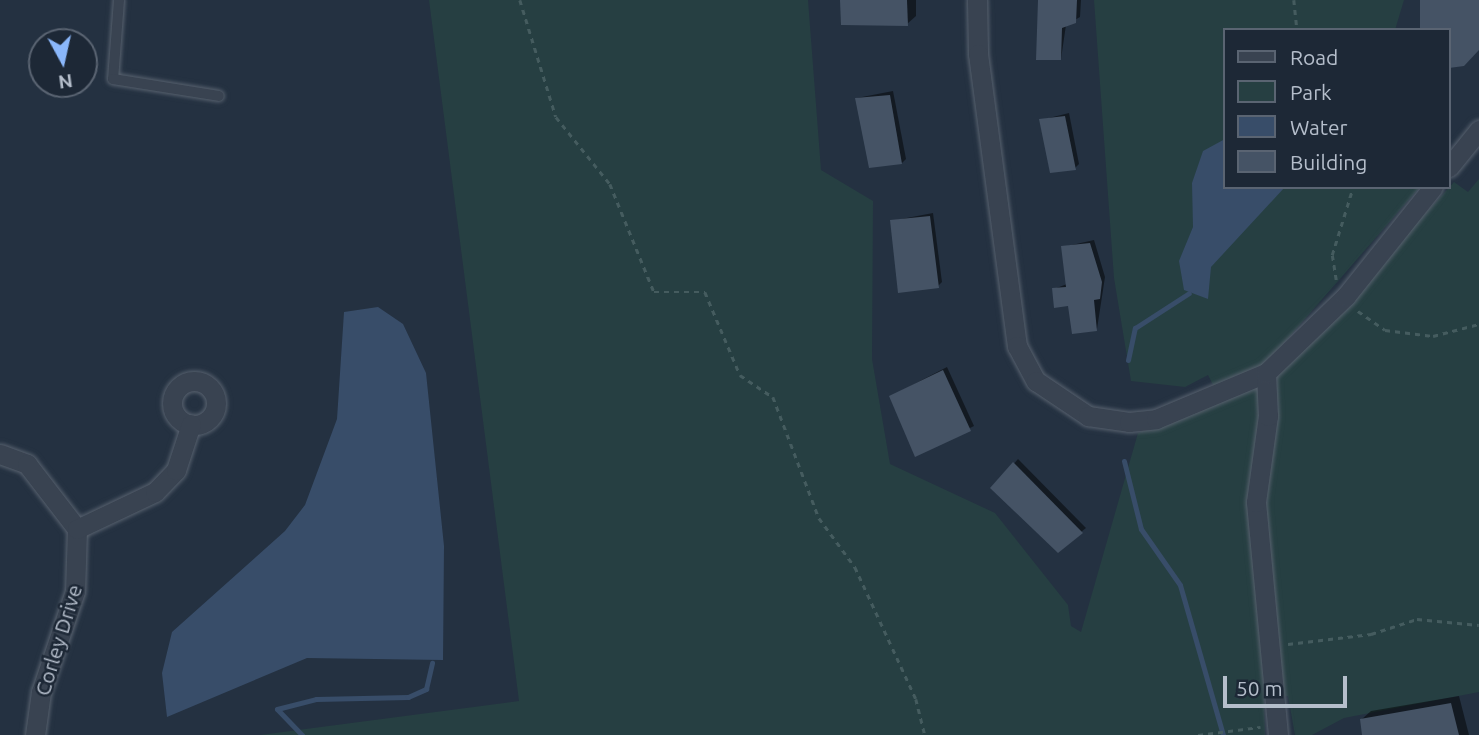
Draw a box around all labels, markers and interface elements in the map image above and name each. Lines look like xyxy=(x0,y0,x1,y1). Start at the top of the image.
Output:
north arrow xyxy=(28,28,98,98)
legend xyxy=(1224,28,1451,189)
text: Road xyxy=(1290,45,1338,69)
text: N xyxy=(57,70,74,94)
text: Park xyxy=(1290,80,1332,104)
text: Water xyxy=(1290,115,1348,139)
text: Building xyxy=(1290,150,1367,174)
street label: Corley Drive xyxy=(29,581,87,699)
scale bar xyxy=(1227,662,1351,706)
text: 50 m xyxy=(1236,676,1283,700)

